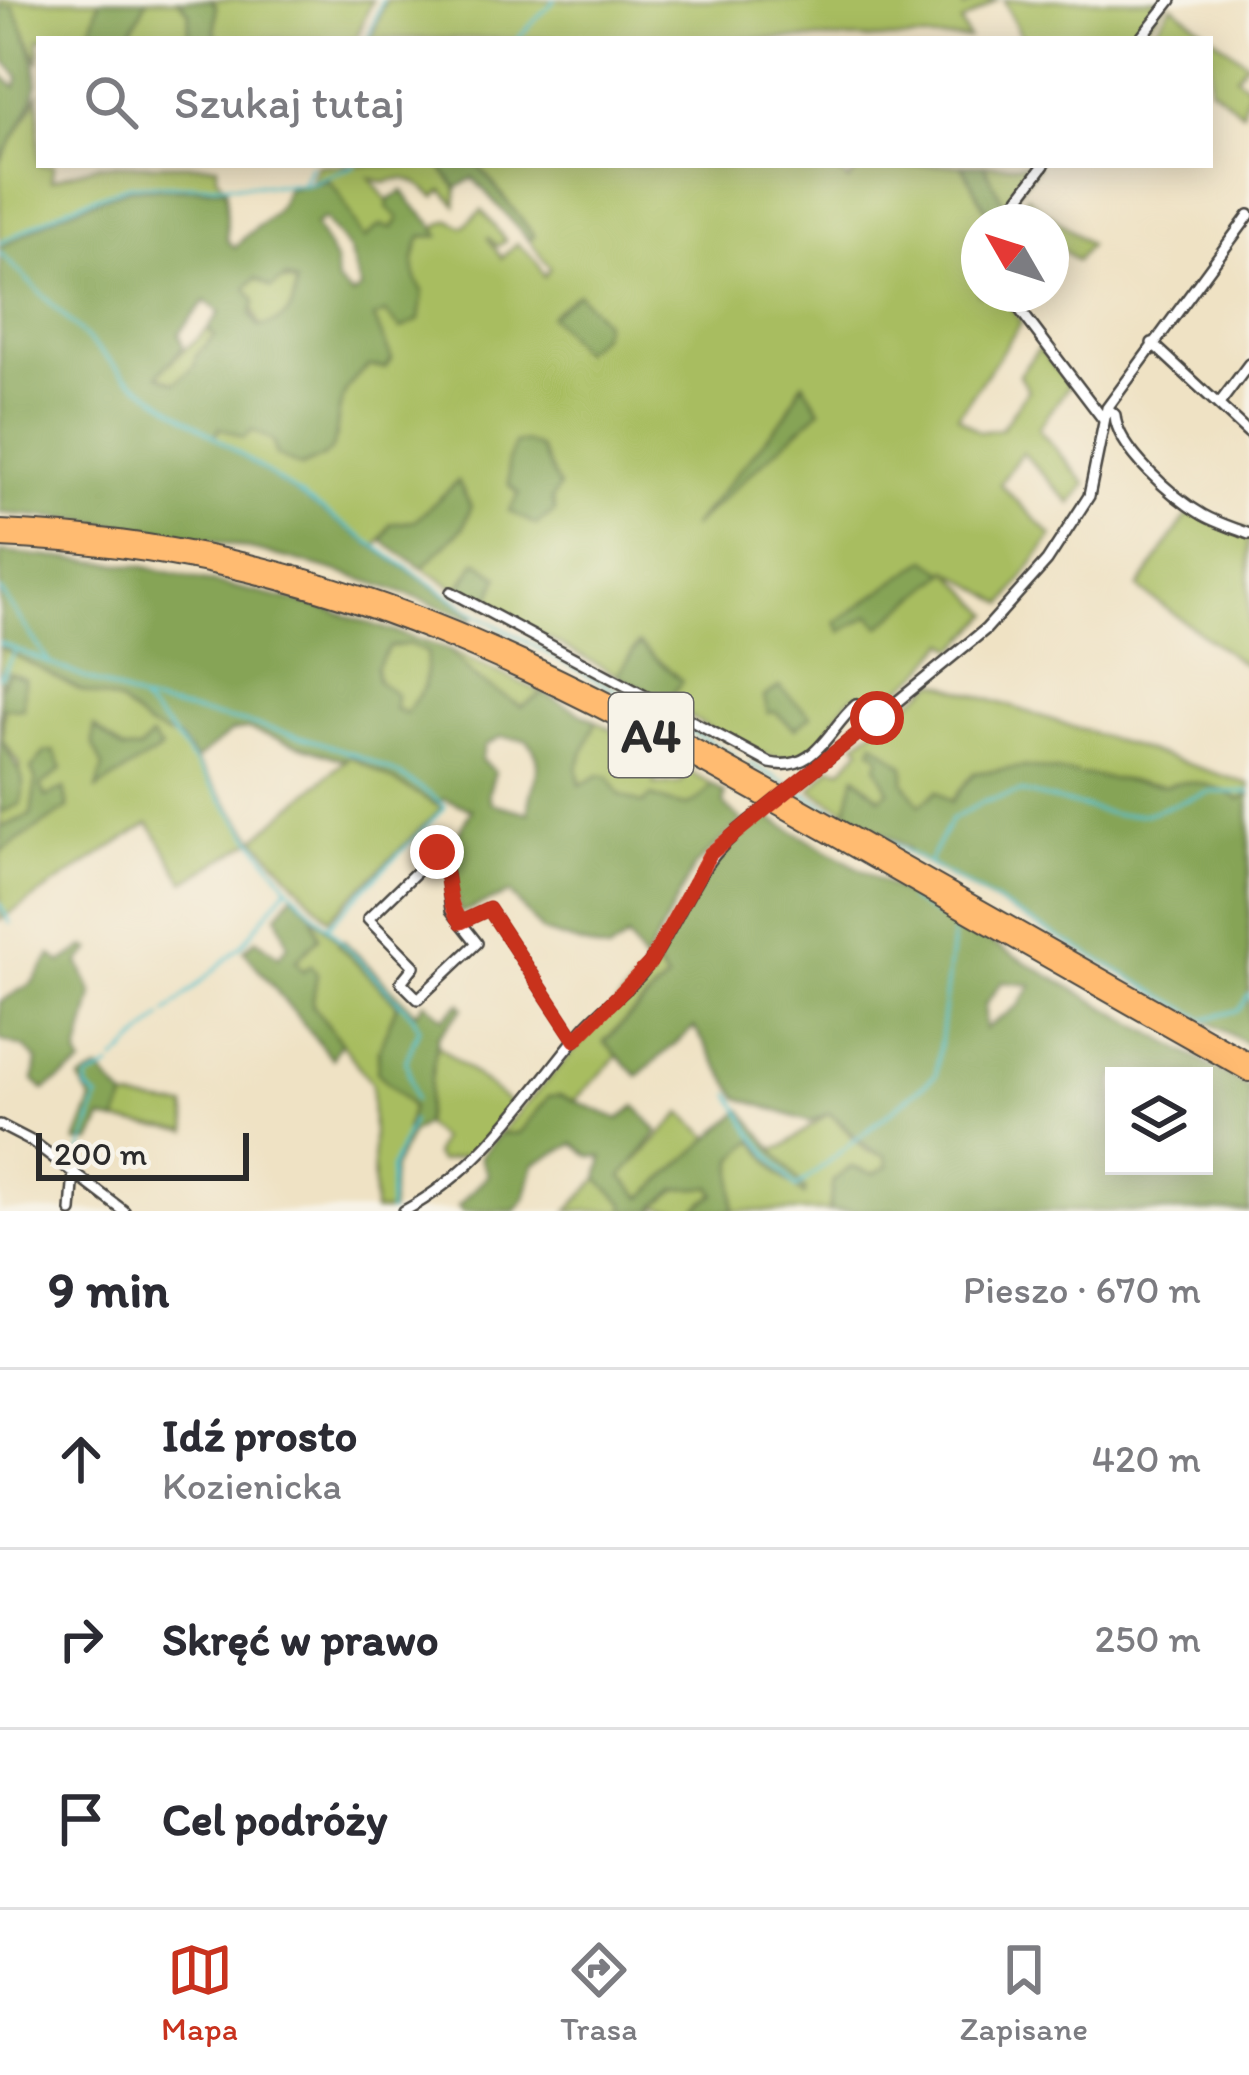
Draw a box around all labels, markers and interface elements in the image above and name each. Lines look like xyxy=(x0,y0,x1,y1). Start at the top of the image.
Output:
search box xyxy=(36,36,1213,168)
icon: search xyxy=(78,69,144,135)
text: Szukaj tutaj xyxy=(174,75,405,129)
north arrow xyxy=(961,204,1069,312)
route start xyxy=(850,691,904,745)
road number: A4 xyxy=(609,693,693,777)
route end xyxy=(410,825,464,879)
map controls xyxy=(1105,1067,1213,1175)
button: layers xyxy=(1105,1067,1213,1175)
scale bar xyxy=(36,1127,249,1180)
text: 200 m xyxy=(54,1134,147,1173)
text: 9 min xyxy=(48,1259,169,1320)
text: Pieszo · 670 m xyxy=(963,1266,1201,1313)
text: Idź prosto xyxy=(162,1408,357,1462)
icon: ahead xyxy=(48,1426,114,1492)
text: 420 m xyxy=(1091,1435,1201,1482)
text: Kozienicka xyxy=(162,1462,342,1509)
icon: right xyxy=(48,1606,114,1672)
text: Skręć w prawo xyxy=(162,1612,439,1666)
text: 250 m xyxy=(1094,1615,1201,1662)
icon: arrive xyxy=(48,1786,114,1852)
text: Cel podróży xyxy=(162,1792,387,1846)
tab: Mapa xyxy=(161,1937,238,2048)
tab: Trasa xyxy=(560,1937,638,2048)
tab: Zapisane xyxy=(960,1937,1088,2048)

